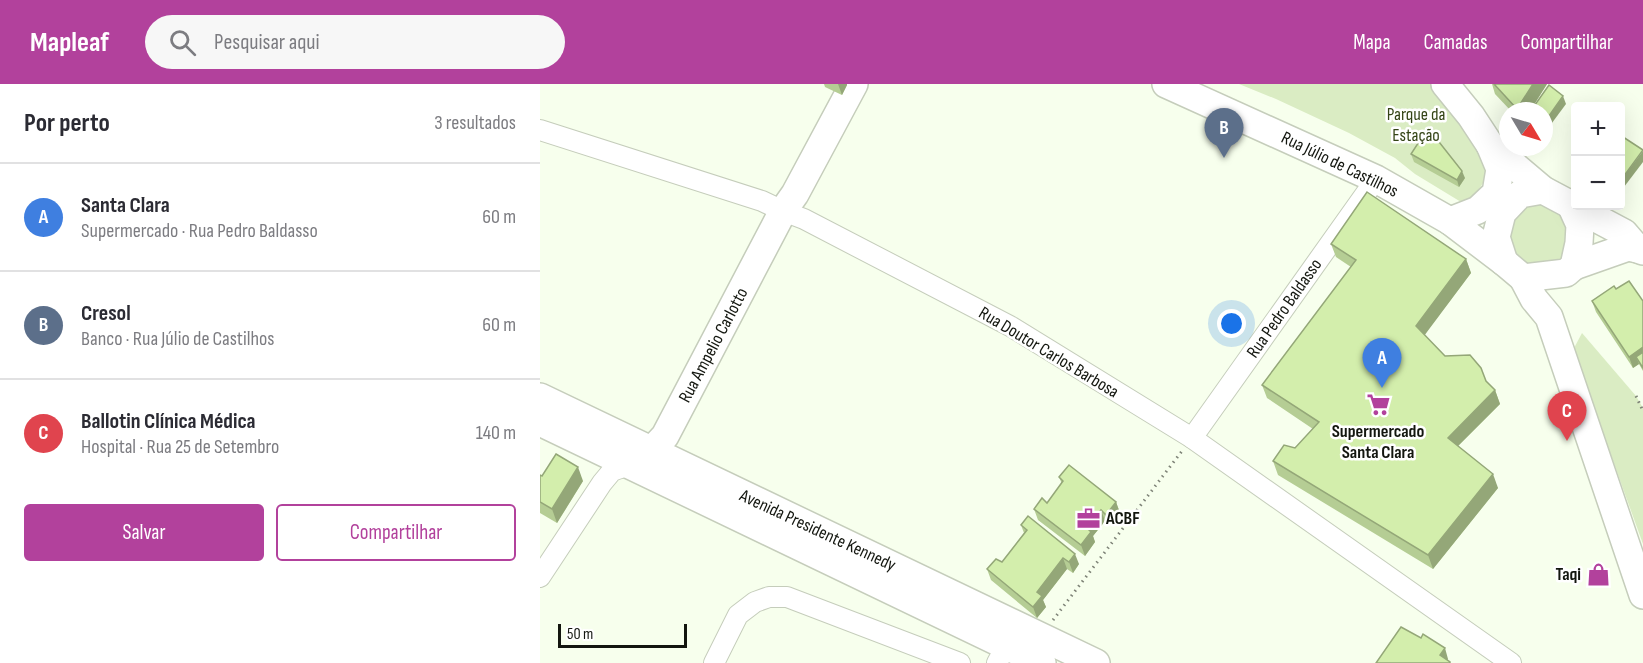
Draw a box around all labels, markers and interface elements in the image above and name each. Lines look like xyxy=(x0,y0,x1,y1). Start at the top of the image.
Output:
search box xyxy=(145,15,565,69)
text: Mapleaf xyxy=(30,26,109,59)
icon: search xyxy=(166,26,199,59)
text: Pesquisar aqui xyxy=(214,29,320,56)
text: Mapa xyxy=(1353,30,1391,55)
text: Camadas xyxy=(1424,30,1487,55)
text: Compartilhar xyxy=(1520,30,1613,55)
north arrow xyxy=(1499,102,1553,156)
map controls xyxy=(1571,102,1625,210)
button: + xyxy=(1571,102,1625,156)
park label: Parque da Estação xyxy=(1387,104,1445,146)
text: Por perto xyxy=(24,108,110,139)
pin: B xyxy=(1204,109,1244,158)
text: 3 resultados xyxy=(434,111,516,135)
street label: Rua Júlio de Castilhos xyxy=(1278,127,1402,202)
button: − xyxy=(1571,156,1625,210)
text: Santa Clara xyxy=(81,192,170,219)
text: A xyxy=(39,205,48,229)
text: 60 m xyxy=(482,205,516,229)
text: Supermercado · Rua Pedro Baldasso xyxy=(81,219,318,243)
street label: Rua Pedro Baldasso xyxy=(1242,255,1326,362)
street label: Rua Ampelio Carlotto xyxy=(674,284,753,406)
text: Cresol xyxy=(81,300,131,327)
street label: Rua Doutor Carlos Barbosa xyxy=(975,302,1123,403)
your location xyxy=(1217,309,1246,338)
text: B xyxy=(39,313,48,337)
text: 60 m xyxy=(482,313,516,337)
text: Banco · Rua Júlio de Castilhos xyxy=(81,327,274,351)
pin: A xyxy=(1362,338,1402,388)
supermarket icon: Supermercado Santa Clara xyxy=(1365,392,1391,418)
pin: C xyxy=(1548,392,1586,441)
text: Ballotin Clínica Médica xyxy=(81,408,256,435)
text: C xyxy=(38,421,49,445)
text: 140 m xyxy=(476,421,516,445)
place label: Supermercado Santa Clara xyxy=(1332,421,1424,463)
text: Hospital · Rua 25 de Setembro xyxy=(81,435,279,459)
street label: Avenida Presidente Kennedy xyxy=(736,485,899,576)
button: Salvar xyxy=(24,504,264,561)
button: Compartilhar xyxy=(276,504,516,561)
office icon: ACBF xyxy=(1075,505,1101,531)
place label: ACBF xyxy=(1105,508,1140,529)
shop icon: Taqi xyxy=(1586,561,1612,587)
place label: Taqi xyxy=(1555,564,1581,585)
scale bar xyxy=(558,621,687,648)
text: 50 m xyxy=(567,625,593,644)

